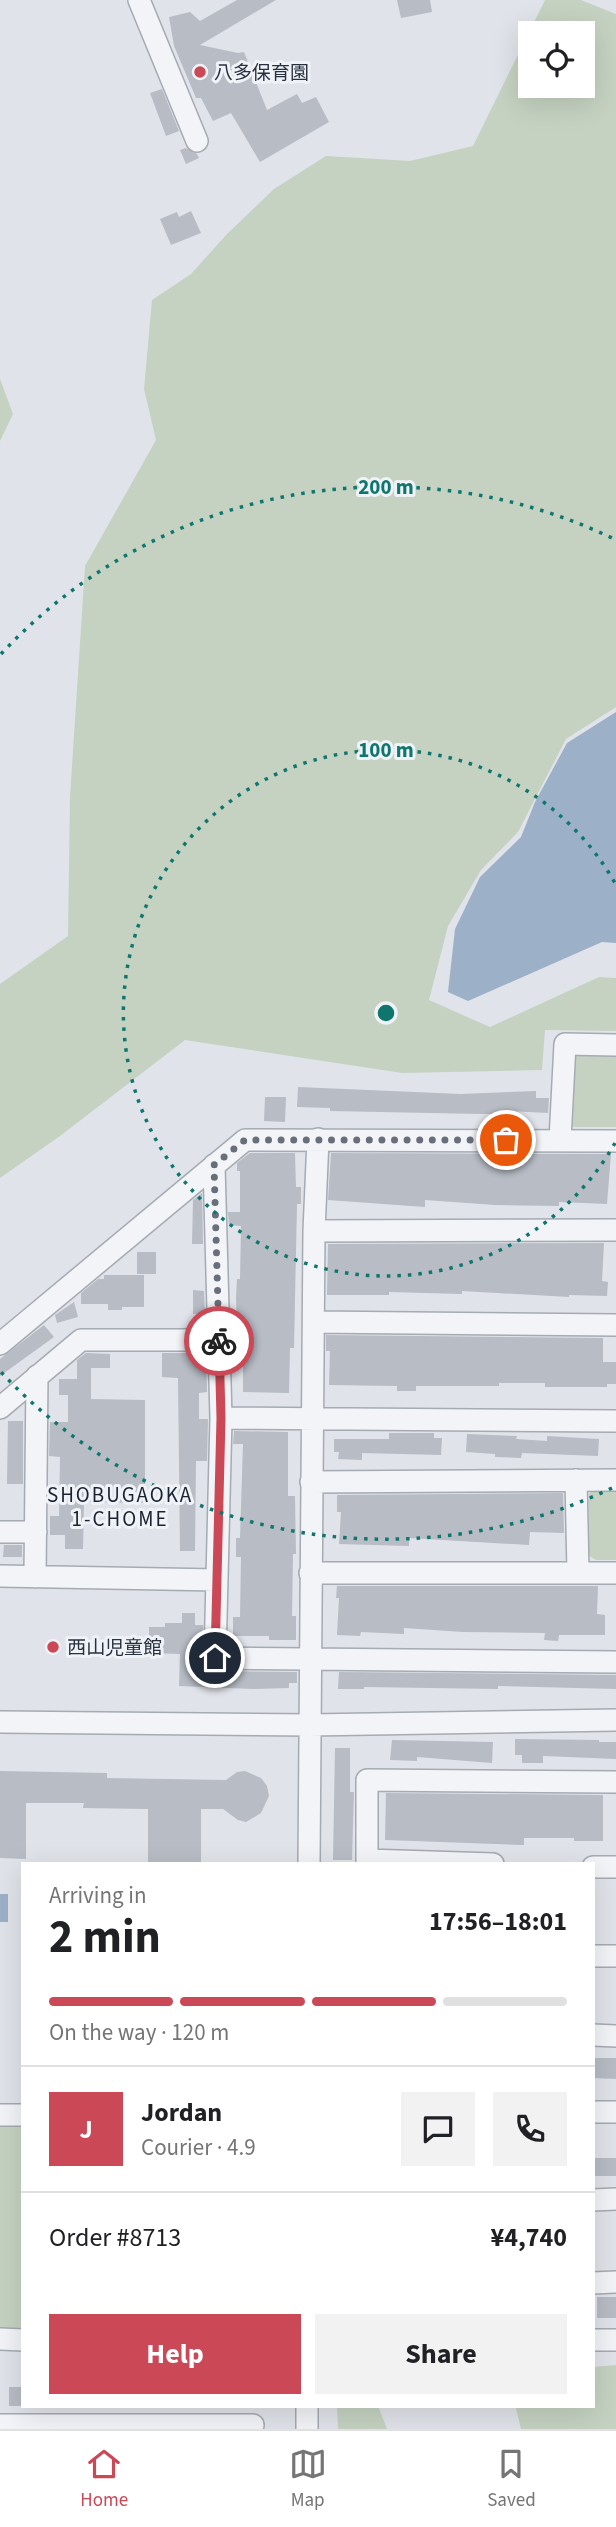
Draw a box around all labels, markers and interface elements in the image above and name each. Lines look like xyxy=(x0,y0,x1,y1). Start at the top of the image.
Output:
map controls xyxy=(518,21,595,98)
button: locate xyxy=(518,21,595,98)
place label: 八多保育園 xyxy=(214,60,309,87)
marker: 八多保育園 xyxy=(192,64,208,80)
text: 200 m xyxy=(358,472,414,502)
text: 100 m xyxy=(358,735,414,765)
centre of rings xyxy=(374,1001,398,1025)
pin xyxy=(476,1110,536,1170)
icon: bag xyxy=(487,1121,525,1159)
courier xyxy=(184,1306,254,1376)
icon: bike xyxy=(200,1322,238,1360)
district label: SHOBUGAOKA 1-CHOME xyxy=(47,1480,193,1534)
pin xyxy=(185,1628,245,1688)
place label: 西山児童館 xyxy=(67,1635,162,1662)
marker: 西山児童館 xyxy=(45,1639,61,1655)
icon: home xyxy=(196,1639,234,1677)
text: Arriving in xyxy=(49,1879,147,1912)
text: 17:56–18:01 xyxy=(429,1903,567,1940)
text: 2 min xyxy=(49,1905,161,1970)
text: On the way · 120 m xyxy=(49,2016,229,2049)
button: chat xyxy=(401,2092,475,2166)
button: phone xyxy=(493,2092,567,2166)
text: Jordan xyxy=(141,2094,222,2131)
text: J xyxy=(79,2111,93,2148)
text: Courier · 4.9 xyxy=(141,2131,256,2164)
text: Order #8713 xyxy=(49,2219,181,2256)
text: ¥4,740 xyxy=(491,2219,567,2256)
button: Help xyxy=(49,2314,301,2394)
button: Share xyxy=(315,2314,567,2394)
tab: Home xyxy=(80,2445,128,2514)
tab: Map xyxy=(289,2445,327,2514)
tab: Saved xyxy=(487,2445,536,2514)

